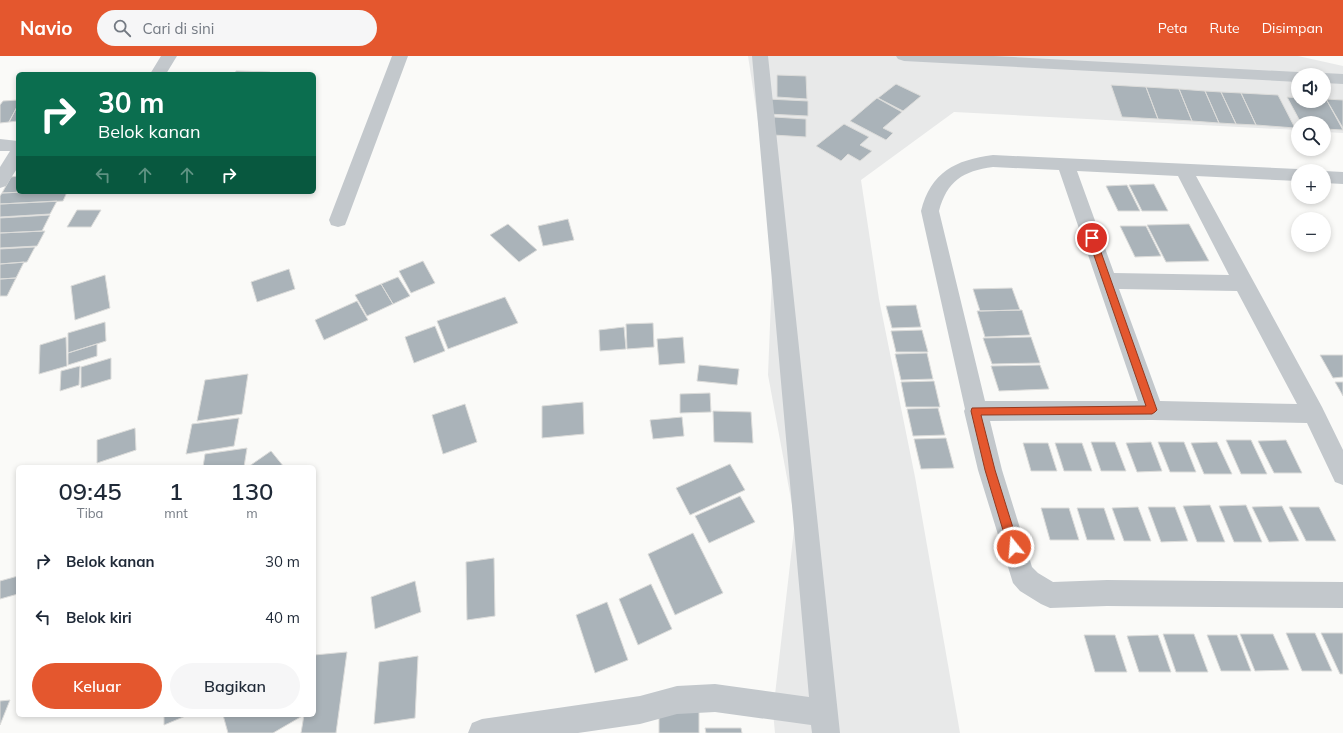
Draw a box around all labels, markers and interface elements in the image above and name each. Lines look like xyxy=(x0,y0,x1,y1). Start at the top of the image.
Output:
search box xyxy=(97,10,377,46)
text: Navio xyxy=(20,16,73,40)
icon: search xyxy=(111,17,133,39)
text: Cari di sini xyxy=(143,19,214,38)
text: Peta xyxy=(1158,19,1187,37)
text: Rute xyxy=(1209,19,1240,37)
text: Disimpan xyxy=(1262,19,1323,37)
map controls xyxy=(1291,68,1331,252)
button: sound xyxy=(1291,68,1331,108)
text: 30 m xyxy=(98,85,164,120)
icon: right xyxy=(32,88,84,140)
button: search xyxy=(1291,116,1331,156)
text: Belok kanan xyxy=(98,120,200,143)
icon: left xyxy=(92,164,114,186)
icon: ahead xyxy=(134,164,156,186)
icon: ahead xyxy=(176,164,198,186)
icon: right xyxy=(218,164,240,186)
button: + xyxy=(1291,164,1331,204)
button: − xyxy=(1291,212,1331,252)
pin xyxy=(1075,221,1109,255)
icon: arrive xyxy=(1081,227,1103,249)
text: 09:45 xyxy=(58,476,122,506)
text: 1 xyxy=(169,476,183,506)
text: 130 xyxy=(230,476,274,506)
text: Tiba xyxy=(77,505,103,521)
text: mnt xyxy=(164,505,188,521)
text: m xyxy=(246,505,258,521)
position arrow xyxy=(993,526,1035,568)
icon: right xyxy=(32,550,54,572)
text: Belok kanan xyxy=(66,552,155,571)
text: 30 m xyxy=(265,552,300,571)
icon: left xyxy=(32,606,54,628)
text: Belok kiri xyxy=(66,608,132,627)
text: 40 m xyxy=(265,608,300,627)
button: Keluar xyxy=(32,663,162,709)
button: Bagikan xyxy=(170,663,300,709)

